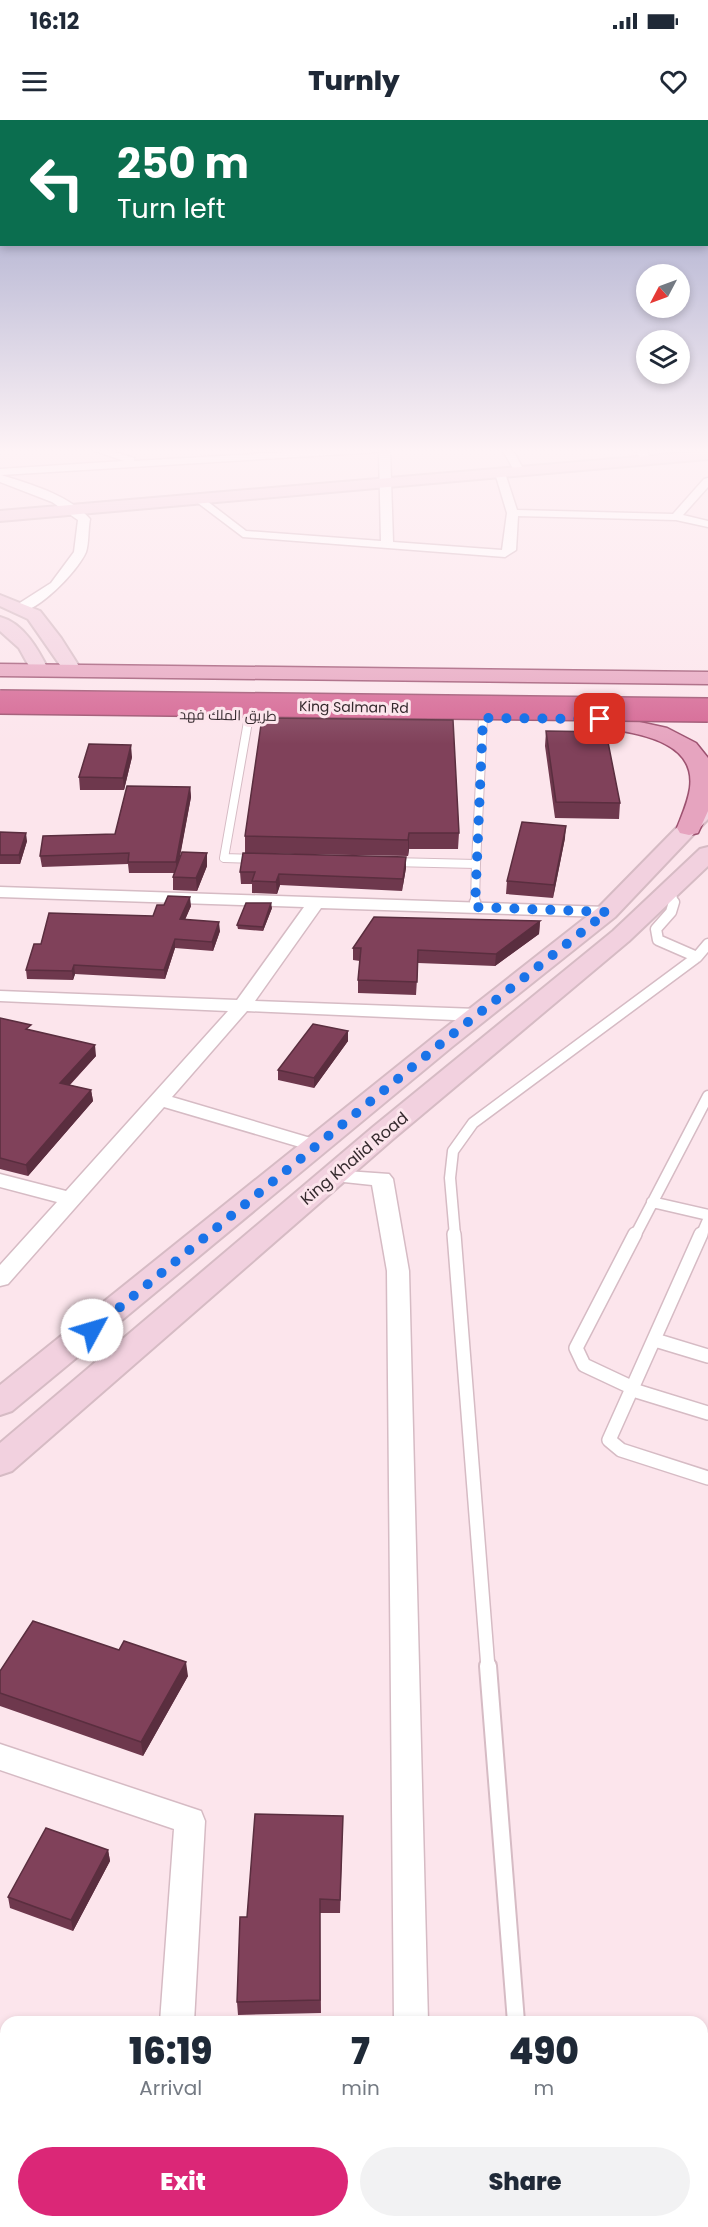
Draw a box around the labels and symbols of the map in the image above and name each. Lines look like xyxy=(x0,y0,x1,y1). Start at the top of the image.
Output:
north arrow xyxy=(636,264,690,318)
pin xyxy=(574,693,625,744)
street label: King Salman Rd xyxy=(299,696,409,718)
street label: طريق الملك فهد xyxy=(179,704,277,726)
street label: King Khalid Road xyxy=(296,1106,413,1210)
position arrow xyxy=(60,1298,124,1362)

